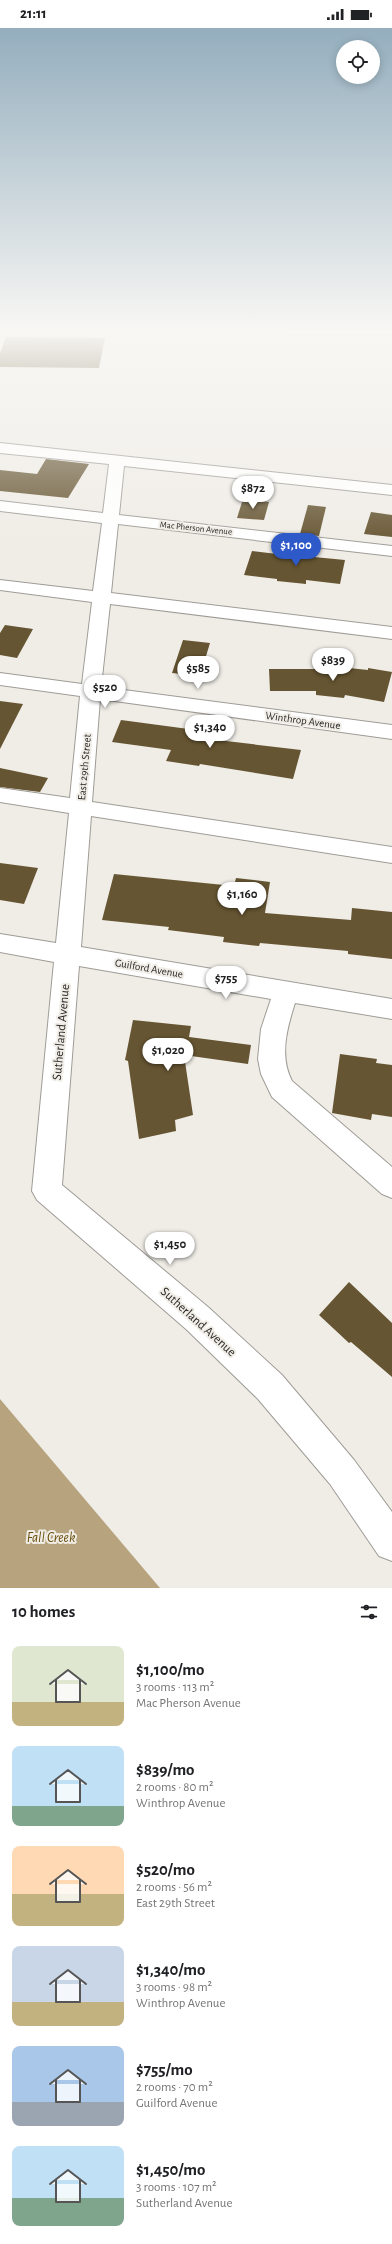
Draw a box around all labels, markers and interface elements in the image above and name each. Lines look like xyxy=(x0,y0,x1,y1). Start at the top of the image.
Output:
text: 21:11 xyxy=(20,6,47,21)
map controls xyxy=(336,40,380,84)
button: locate xyxy=(336,40,380,84)
pin: $872 xyxy=(229,476,277,510)
text: $872 xyxy=(241,482,265,495)
street label: Mac Pherson Avenue xyxy=(159,520,233,537)
pin: $1,100 xyxy=(263,533,329,567)
text: $1,100 xyxy=(280,539,312,552)
pin: $839 xyxy=(309,648,357,682)
text: $839 xyxy=(321,654,345,667)
pin: $585 xyxy=(174,656,222,690)
text: $585 xyxy=(186,662,210,675)
pin: $520 xyxy=(81,675,129,709)
text: $520 xyxy=(93,681,117,694)
street label: Winthrop Avenue xyxy=(265,710,341,731)
pin: $1,340 xyxy=(177,715,243,749)
text: $1,340 xyxy=(194,721,226,734)
street label: East 29th Street xyxy=(76,733,93,801)
pin: $1,160 xyxy=(209,882,275,916)
text: $1,160 xyxy=(226,888,258,901)
street label: Guilford Avenue xyxy=(114,957,184,980)
pin: $755 xyxy=(202,966,250,1000)
text: $755 xyxy=(215,972,237,985)
street label: Sutherland Avenue xyxy=(51,984,72,1081)
pin: $1,020 xyxy=(135,1038,201,1072)
text: $1,020 xyxy=(151,1044,185,1057)
pin: $1,450 xyxy=(137,1232,203,1266)
text: $1,450 xyxy=(154,1238,186,1251)
street label: Sutherland Avenue xyxy=(158,1285,238,1359)
water label: Fall Creek xyxy=(27,1531,76,1545)
icon: filters xyxy=(358,1601,380,1623)
text: 10 homes xyxy=(12,1603,75,1620)
text: $1,100/mo xyxy=(136,1661,204,1678)
icon: home xyxy=(44,1662,92,1710)
text: 3 rooms · 113 m² xyxy=(136,1681,214,1694)
text: Mac Pherson Avenue xyxy=(136,1697,241,1710)
text: $839/mo xyxy=(136,1761,195,1778)
icon: home xyxy=(44,1762,92,1810)
text: 2 rooms · 80 m² xyxy=(136,1781,213,1794)
text: Winthrop Avenue xyxy=(136,1797,225,1810)
text: $520/mo xyxy=(136,1861,195,1878)
icon: home xyxy=(44,1862,92,1910)
text: 2 rooms · 56 m² xyxy=(136,1881,212,1894)
text: East 29th Street xyxy=(136,1897,215,1910)
text: $1,340/mo xyxy=(136,1961,205,1978)
icon: home xyxy=(44,1962,92,2010)
text: 3 rooms · 98 m² xyxy=(136,1981,212,1994)
text: Winthrop Avenue xyxy=(136,1997,225,2010)
text: $755/mo xyxy=(136,2061,193,2078)
icon: home xyxy=(44,2062,92,2110)
text: 2 rooms · 70 m² xyxy=(136,2081,213,2094)
text: Guilford Avenue xyxy=(136,2097,217,2110)
text: $1,450/mo xyxy=(136,2161,205,2178)
icon: home xyxy=(44,2162,92,2210)
text: 3 rooms · 107 m² xyxy=(136,2181,217,2194)
text: Sutherland Avenue xyxy=(136,2197,232,2210)

